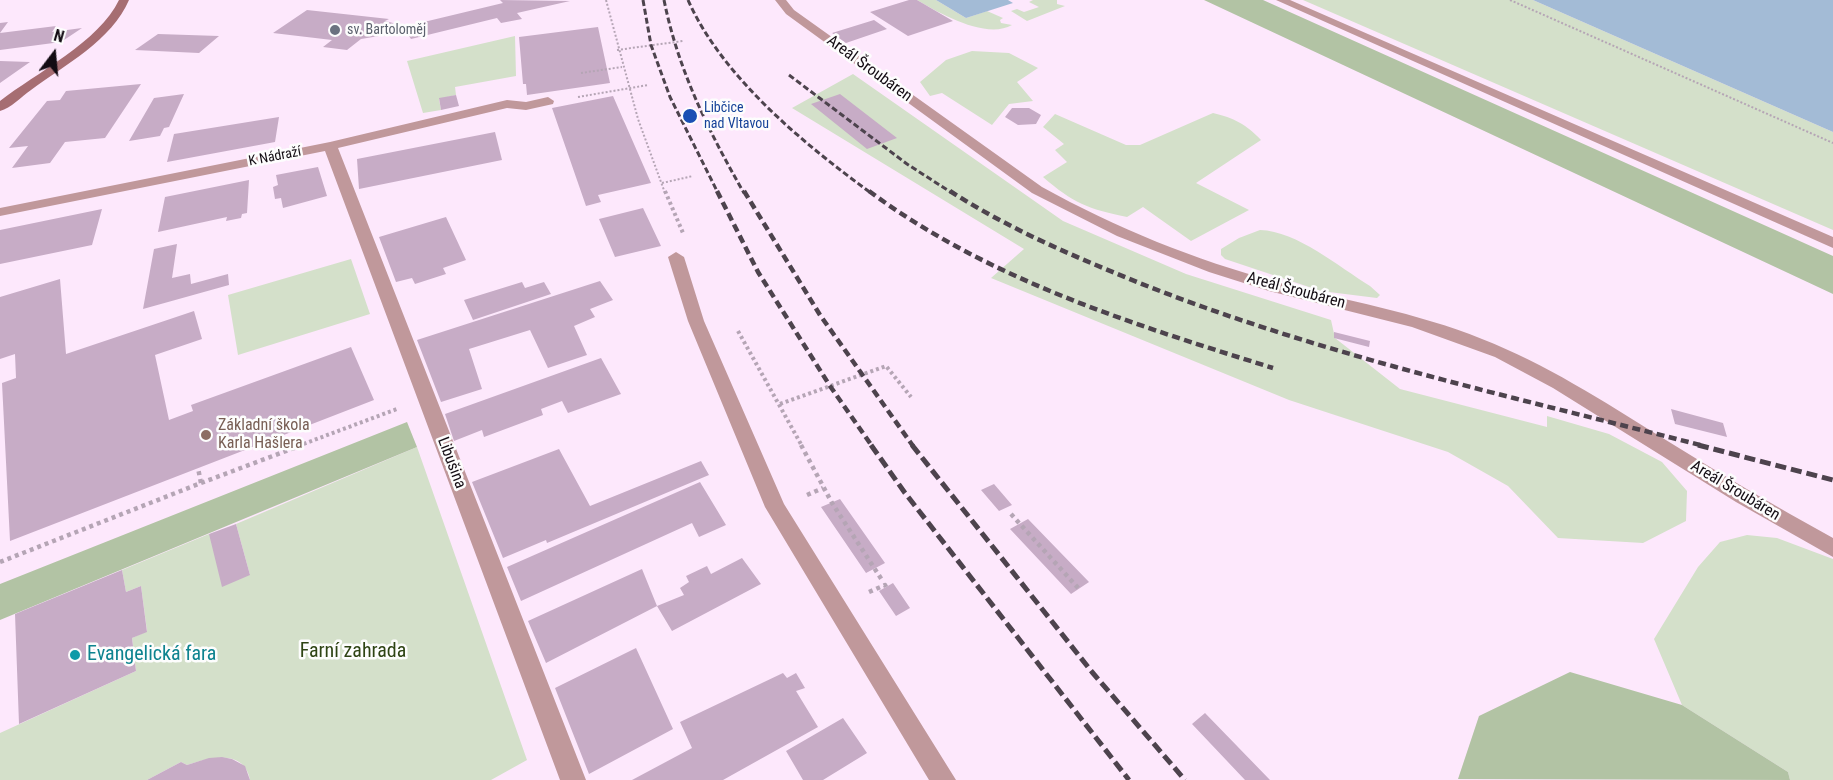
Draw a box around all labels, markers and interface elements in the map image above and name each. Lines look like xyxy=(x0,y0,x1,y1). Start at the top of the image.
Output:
place label: sv. Bartoloměj xyxy=(347,22,426,38)
marker: sv. Bartoloměj xyxy=(328,23,342,37)
north arrow xyxy=(24,24,84,84)
text: N xyxy=(52,26,66,47)
street label: Areál Šroubáren xyxy=(823,32,915,106)
place label: Libčice nad Vltavou xyxy=(704,100,769,132)
marker: Libčice nad Vltavou xyxy=(681,107,699,125)
street label: K Nádraží xyxy=(247,144,303,170)
street label: Areál Šroubáren xyxy=(1245,269,1347,313)
place label: Základní škola Karla Hašlera xyxy=(218,416,310,454)
marker: Základní škola Karla Hašlera xyxy=(199,428,213,442)
street label: Libušina xyxy=(432,435,470,491)
street label: Areál Šroubáren xyxy=(1687,457,1783,525)
park label: Farní zahrada xyxy=(300,640,406,664)
place label: Evangelická fara xyxy=(87,643,216,667)
marker: Evangelická fara xyxy=(68,648,82,662)

